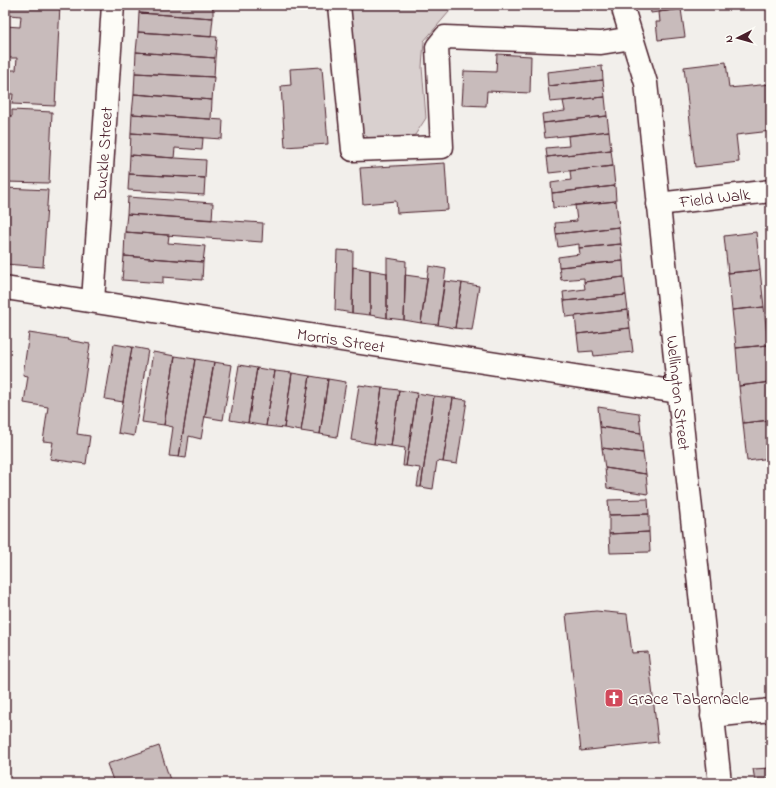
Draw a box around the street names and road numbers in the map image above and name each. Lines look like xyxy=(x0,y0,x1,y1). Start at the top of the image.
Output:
street label: Buckle Street xyxy=(89,106,120,202)
street label: Field Walk xyxy=(677,182,752,216)
street label: Morris Street xyxy=(295,322,387,361)
street label: Wellington Street xyxy=(659,334,696,452)

